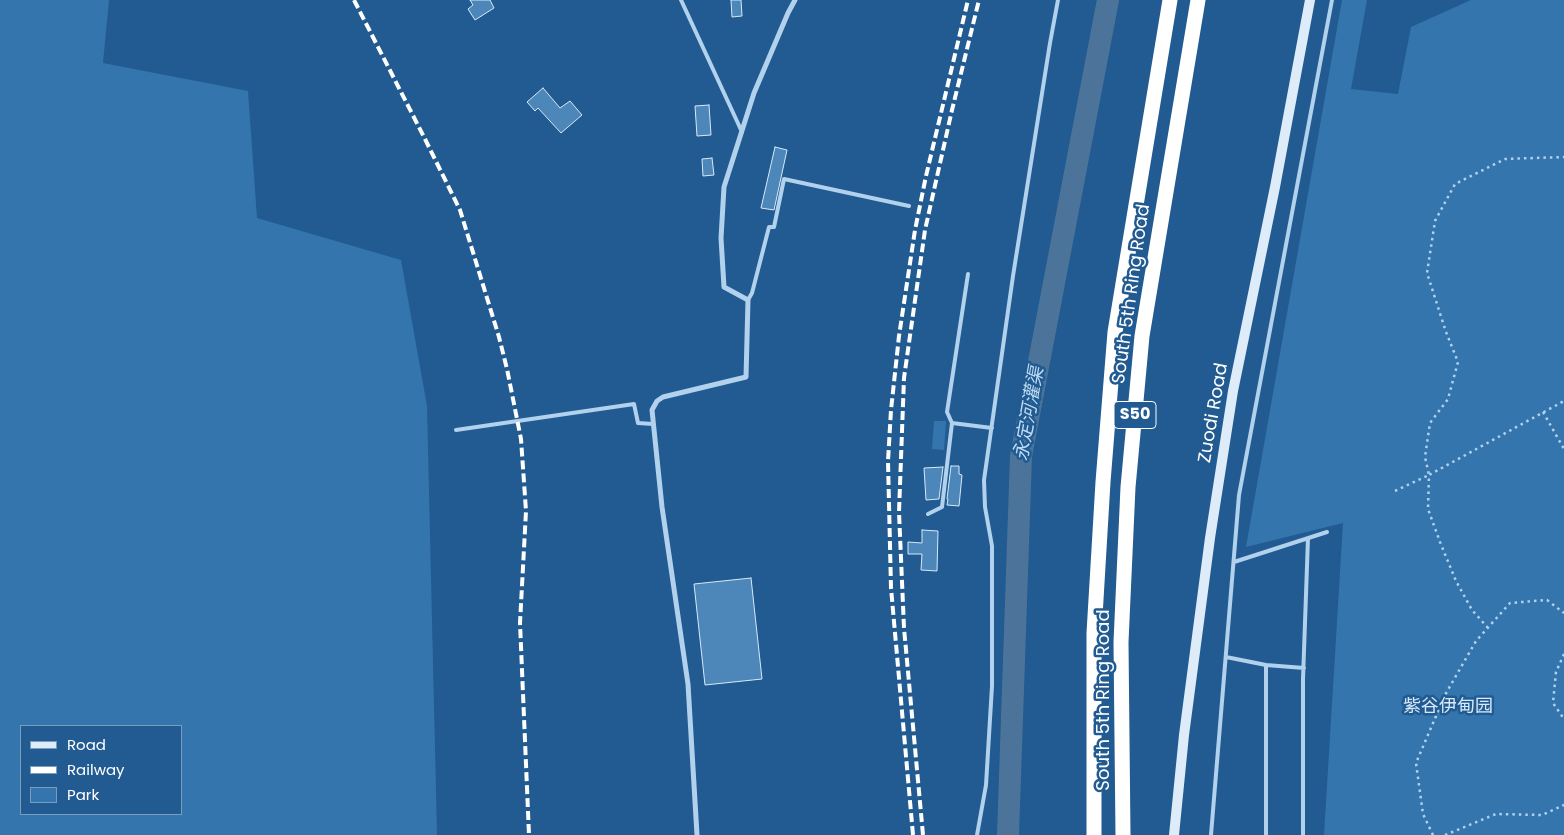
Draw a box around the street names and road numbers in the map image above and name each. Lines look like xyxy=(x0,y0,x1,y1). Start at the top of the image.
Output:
street label: South 5th Ring Road xyxy=(1109,203,1155,385)
street label: Zuodi Road xyxy=(1195,361,1233,465)
road number: S50 xyxy=(1114,402,1156,428)
street label: South 5th Ring Road xyxy=(1093,609,1115,791)

